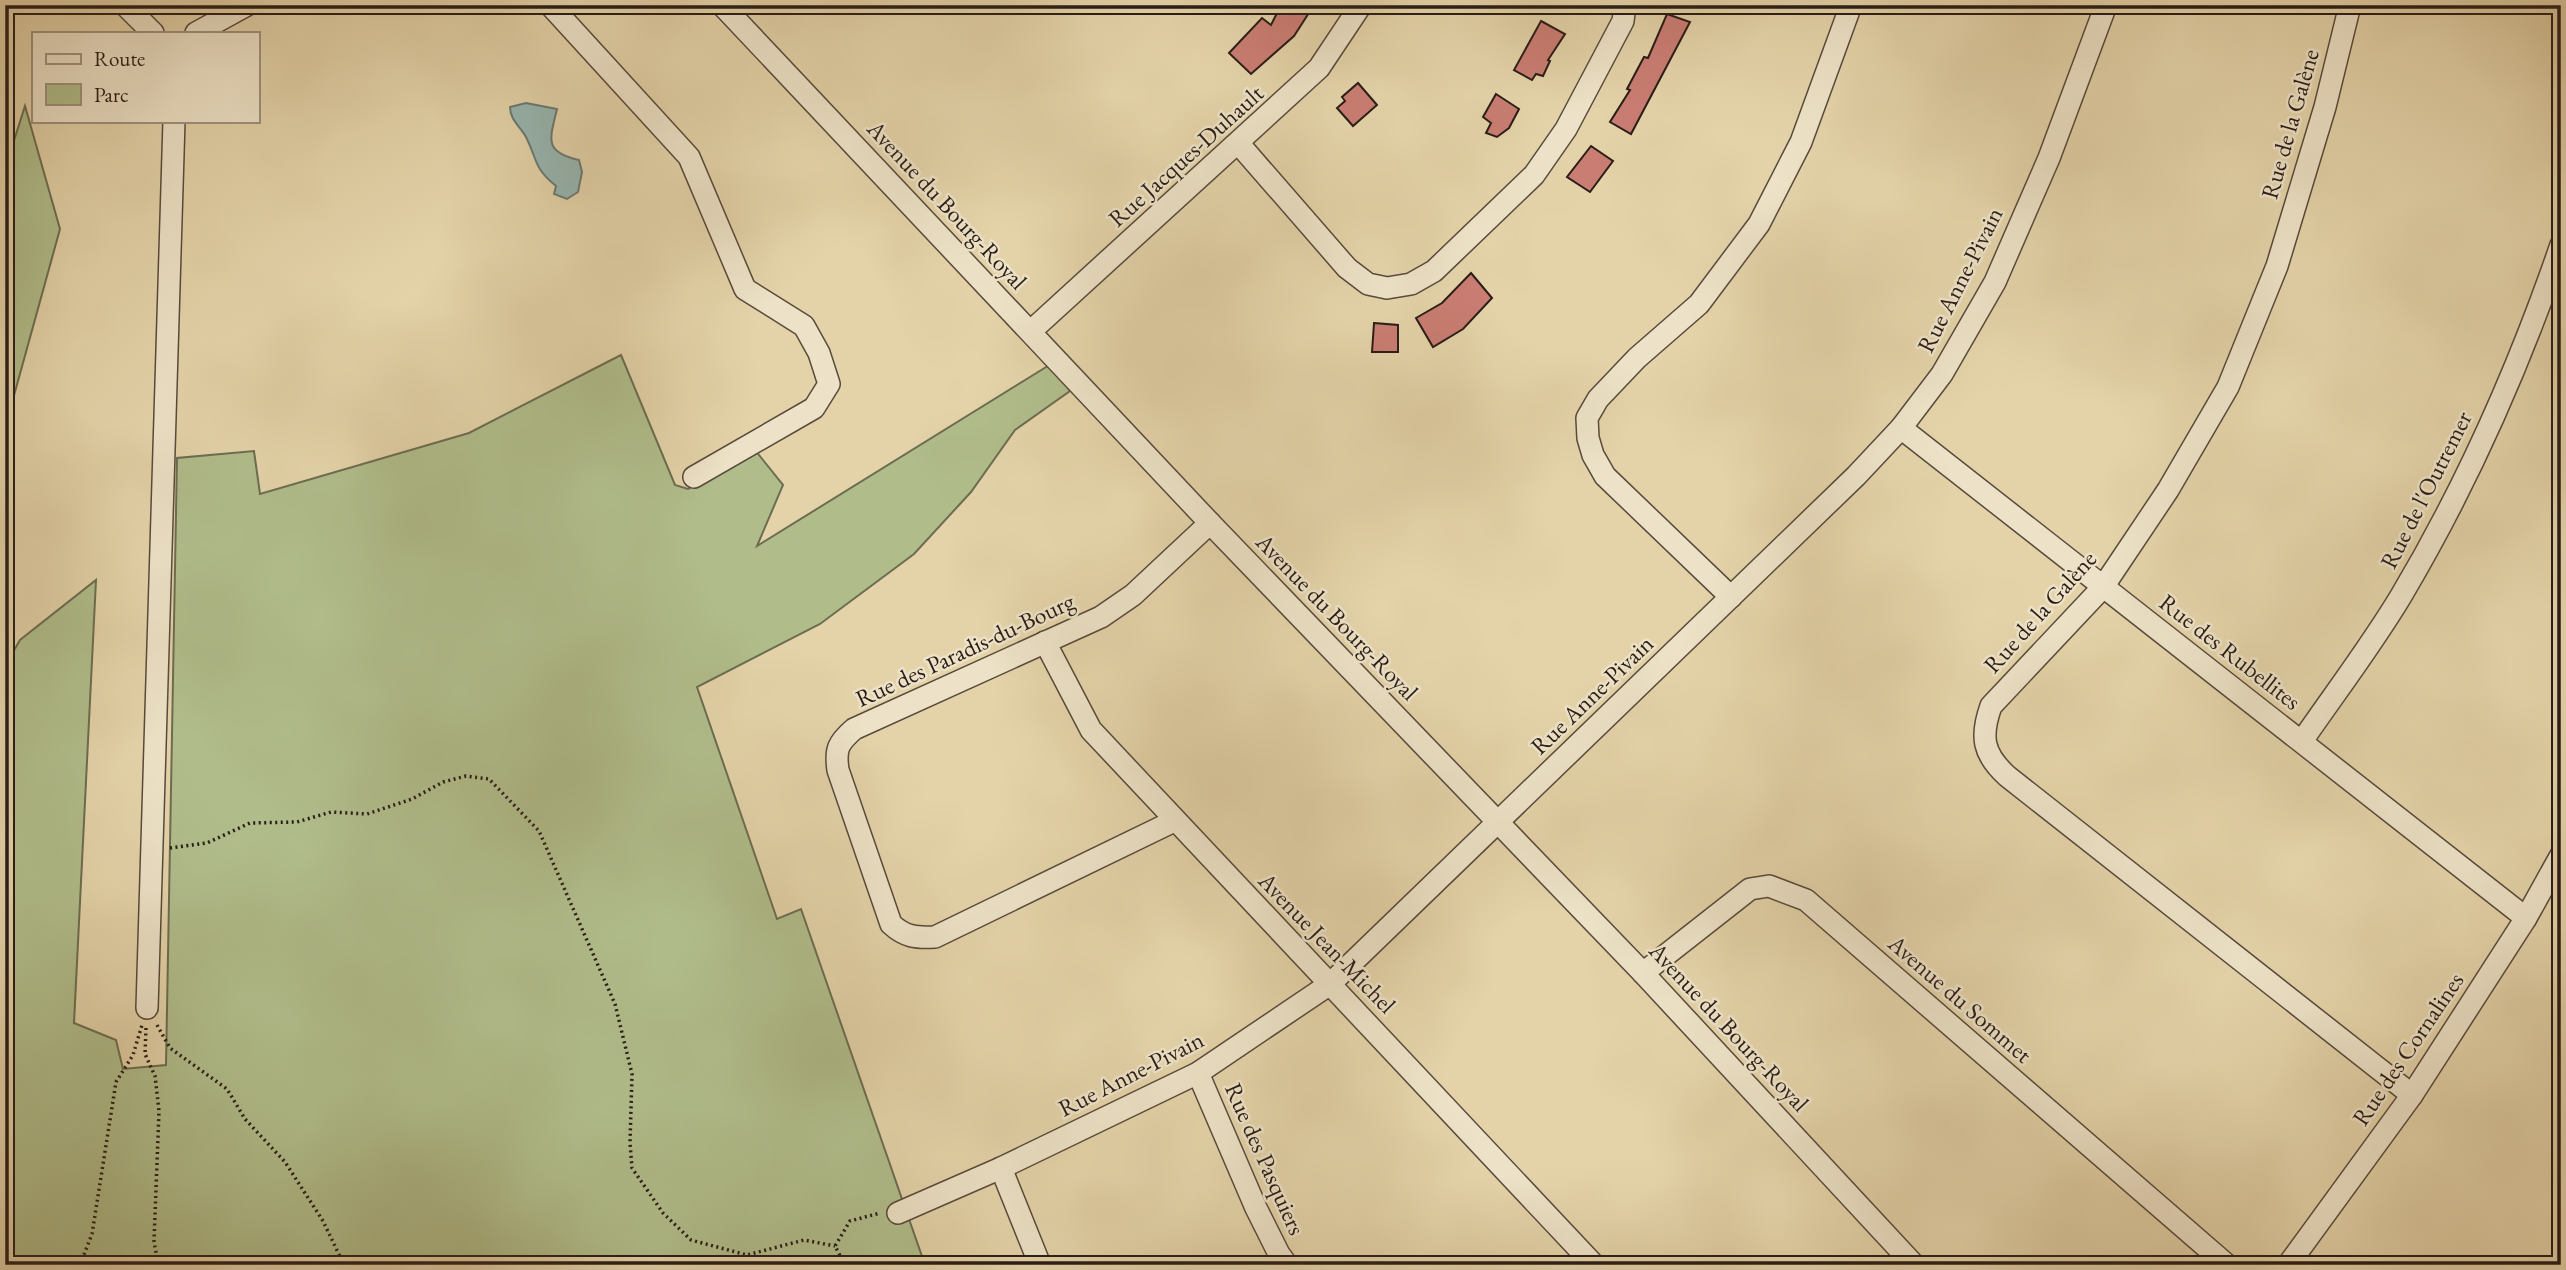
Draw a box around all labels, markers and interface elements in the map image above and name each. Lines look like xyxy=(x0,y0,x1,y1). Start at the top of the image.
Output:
legend xyxy=(32,32,259,122)
text: Route xyxy=(94,45,145,72)
street label: Rue de la Galène xyxy=(2253,45,2326,202)
street label: Rue Jacques-Duhault xyxy=(1102,77,1270,234)
text: Parc xyxy=(94,81,128,108)
street label: Avenue du Bourg-Royal xyxy=(860,113,1034,296)
street label: Rue Anne-Pivain xyxy=(1910,202,2010,358)
street label: Rue de l'Outremer xyxy=(2373,406,2479,574)
street label: Avenue du Bourg-Royal xyxy=(1249,526,1425,707)
street label: Rue de la Galène xyxy=(1976,544,2103,679)
street label: Rue des Paradis-du-Bourg xyxy=(850,585,1080,714)
street label: Rue des Rubellites xyxy=(2153,587,2307,717)
street label: Rue Anne-Pivain xyxy=(1524,628,1660,761)
street label: Avenue Jean-Michel xyxy=(1251,865,1403,1020)
street label: Avenue du Sommet xyxy=(1881,927,2039,1070)
street label: Avenue du Bourg-Royal xyxy=(1642,935,1816,1118)
street label: Rue des Cornalines xyxy=(2345,966,2470,1131)
street label: Rue Anne-Pivain xyxy=(1053,1023,1209,1124)
street label: Rue des Pasquiers xyxy=(1218,1078,1313,1240)

